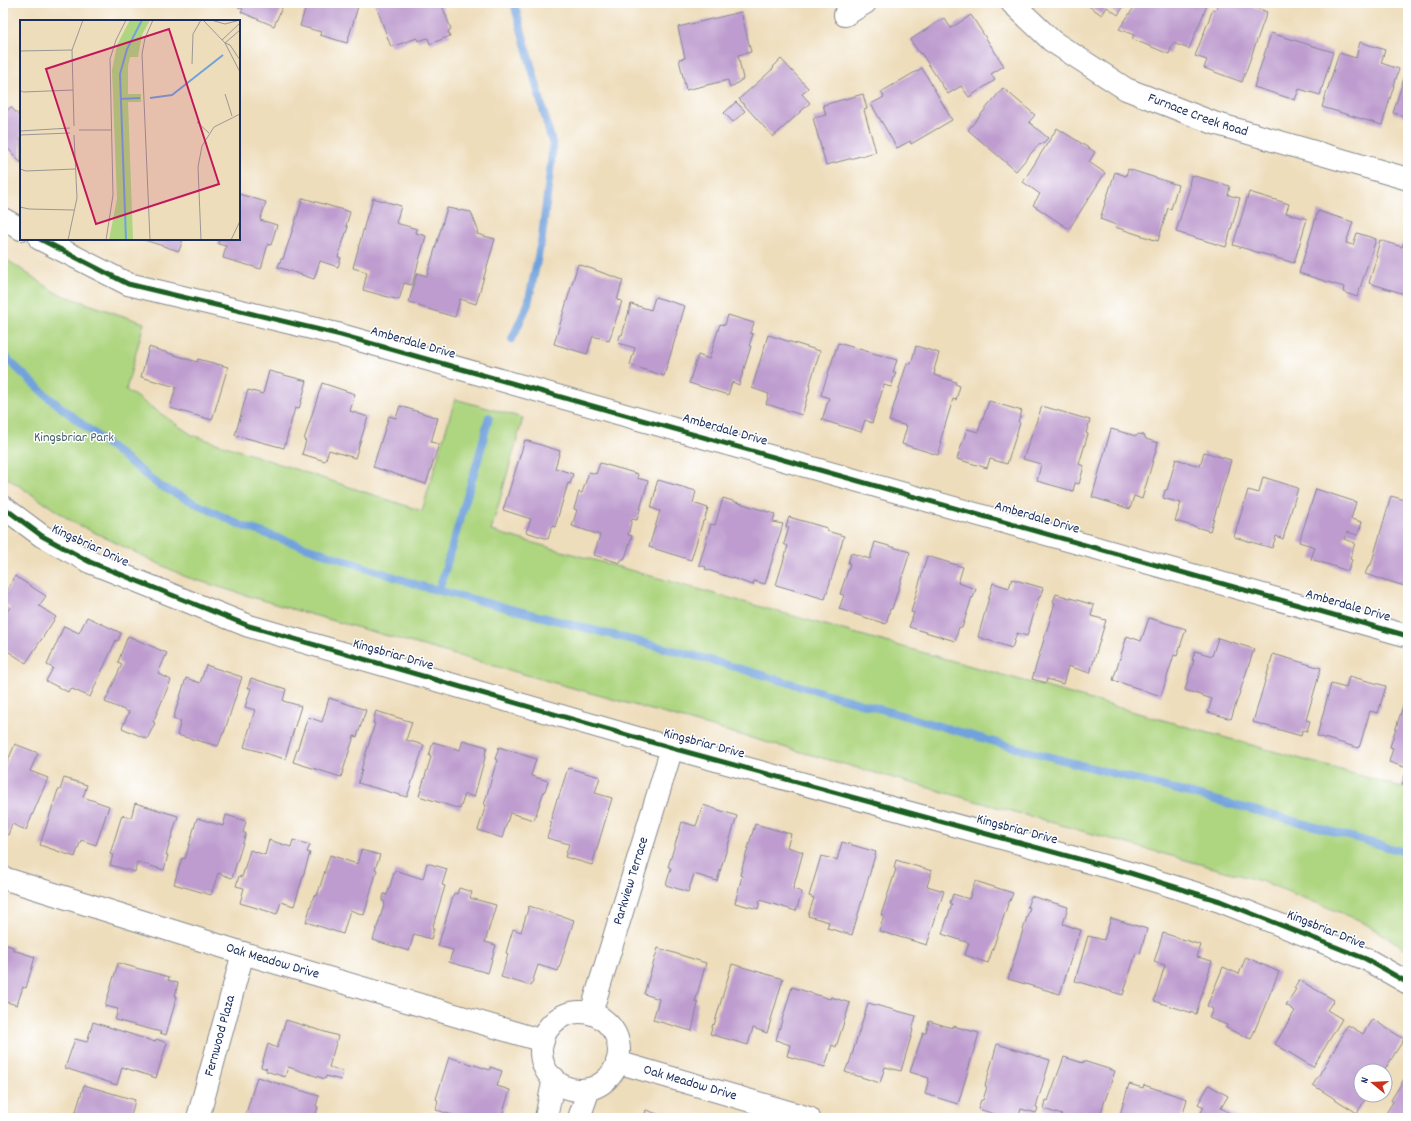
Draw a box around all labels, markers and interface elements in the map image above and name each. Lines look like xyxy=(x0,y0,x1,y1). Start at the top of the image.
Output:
inset map xyxy=(20,20,240,240)
street label: Furnace Creek Road xyxy=(1145,88,1250,142)
street label: Amberdale Drive xyxy=(368,321,458,365)
street label: Amberdale Drive xyxy=(680,408,770,452)
park label: Kingsbriar Park xyxy=(34,428,114,448)
street label: Amberdale Drive xyxy=(992,496,1082,540)
street label: Kingsbriar Drive xyxy=(48,519,132,573)
street label: Amberdale Drive xyxy=(1303,584,1393,628)
street label: Kingsbriar Drive xyxy=(350,634,436,676)
street label: Kingsbriar Drive xyxy=(661,724,747,764)
street label: Kingsbriar Drive xyxy=(974,810,1060,850)
street label: Parkview Terrace xyxy=(608,834,654,928)
street label: Kingsbriar Drive xyxy=(1284,905,1368,955)
street label: Oak Meadow Drive xyxy=(223,938,322,985)
street label: Fernwood Plaza xyxy=(200,993,241,1079)
street label: Oak Meadow Drive xyxy=(641,1060,739,1106)
north arrow xyxy=(1353,1063,1393,1103)
text: N xyxy=(1357,1075,1374,1086)

